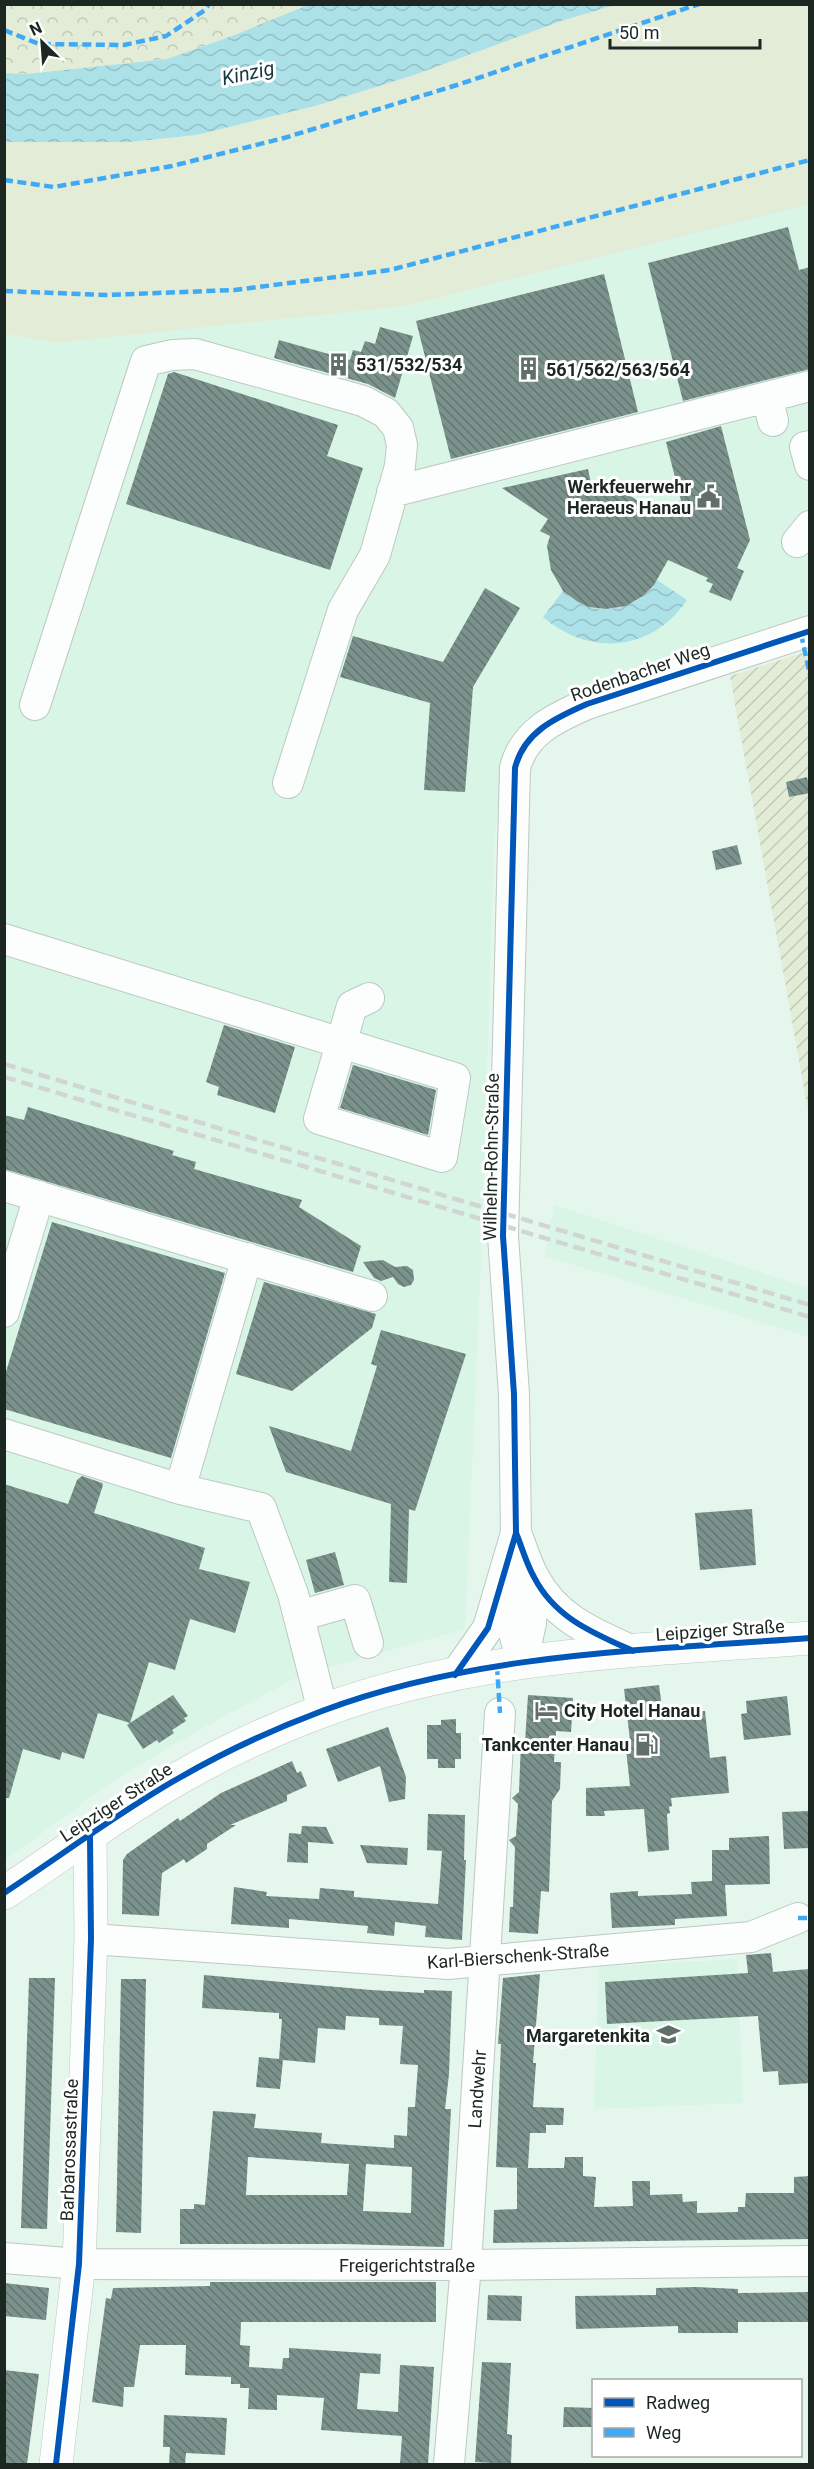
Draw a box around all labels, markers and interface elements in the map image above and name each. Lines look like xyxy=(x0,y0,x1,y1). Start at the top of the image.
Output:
north arrow xyxy=(12,12,72,72)
scale bar xyxy=(610,12,760,50)
text: N xyxy=(27,18,45,40)
text: 50 m xyxy=(619,22,659,43)
water label: Kinzig xyxy=(220,56,276,90)
building icon: 531/532/534 xyxy=(325,351,351,377)
place label: 531/532/534 xyxy=(356,354,462,375)
building icon: 561/562/563/564 xyxy=(515,356,541,382)
place label: 561/562/563/564 xyxy=(546,359,690,380)
place label: Werkfeuerwehr Heraeus Hanau xyxy=(567,476,691,518)
public building icon: Werkfeuerwehr Heraeus Hanau xyxy=(696,483,722,509)
street label: Rodenbacher Weg xyxy=(568,638,712,706)
street label: Wilhelm-Rohn-Straße xyxy=(479,1073,503,1241)
street label: Leipziger Straße xyxy=(655,1615,785,1645)
hotel icon: City Hotel Hanau xyxy=(533,1697,559,1723)
place label: City Hotel Hanau xyxy=(564,1700,700,1721)
fuel station icon: Tankcenter Hanau xyxy=(634,1731,660,1757)
place label: Tankcenter Hanau xyxy=(482,1734,629,1755)
street label: Leipziger Straße xyxy=(56,1758,176,1846)
street label: Karl-Bierschenk-Straße xyxy=(426,1939,610,1973)
school or university icon: Margaretenkita xyxy=(655,2022,681,2048)
place label: Margaretenkita xyxy=(526,2025,650,2046)
street label: Landwehr xyxy=(464,2049,490,2129)
street label: Barbarossastraße xyxy=(56,2078,82,2222)
street label: Freigerichtstraße xyxy=(339,2255,475,2276)
legend xyxy=(592,2379,802,2457)
text: Radweg xyxy=(646,2392,710,2413)
text: Weg xyxy=(646,2422,681,2443)

